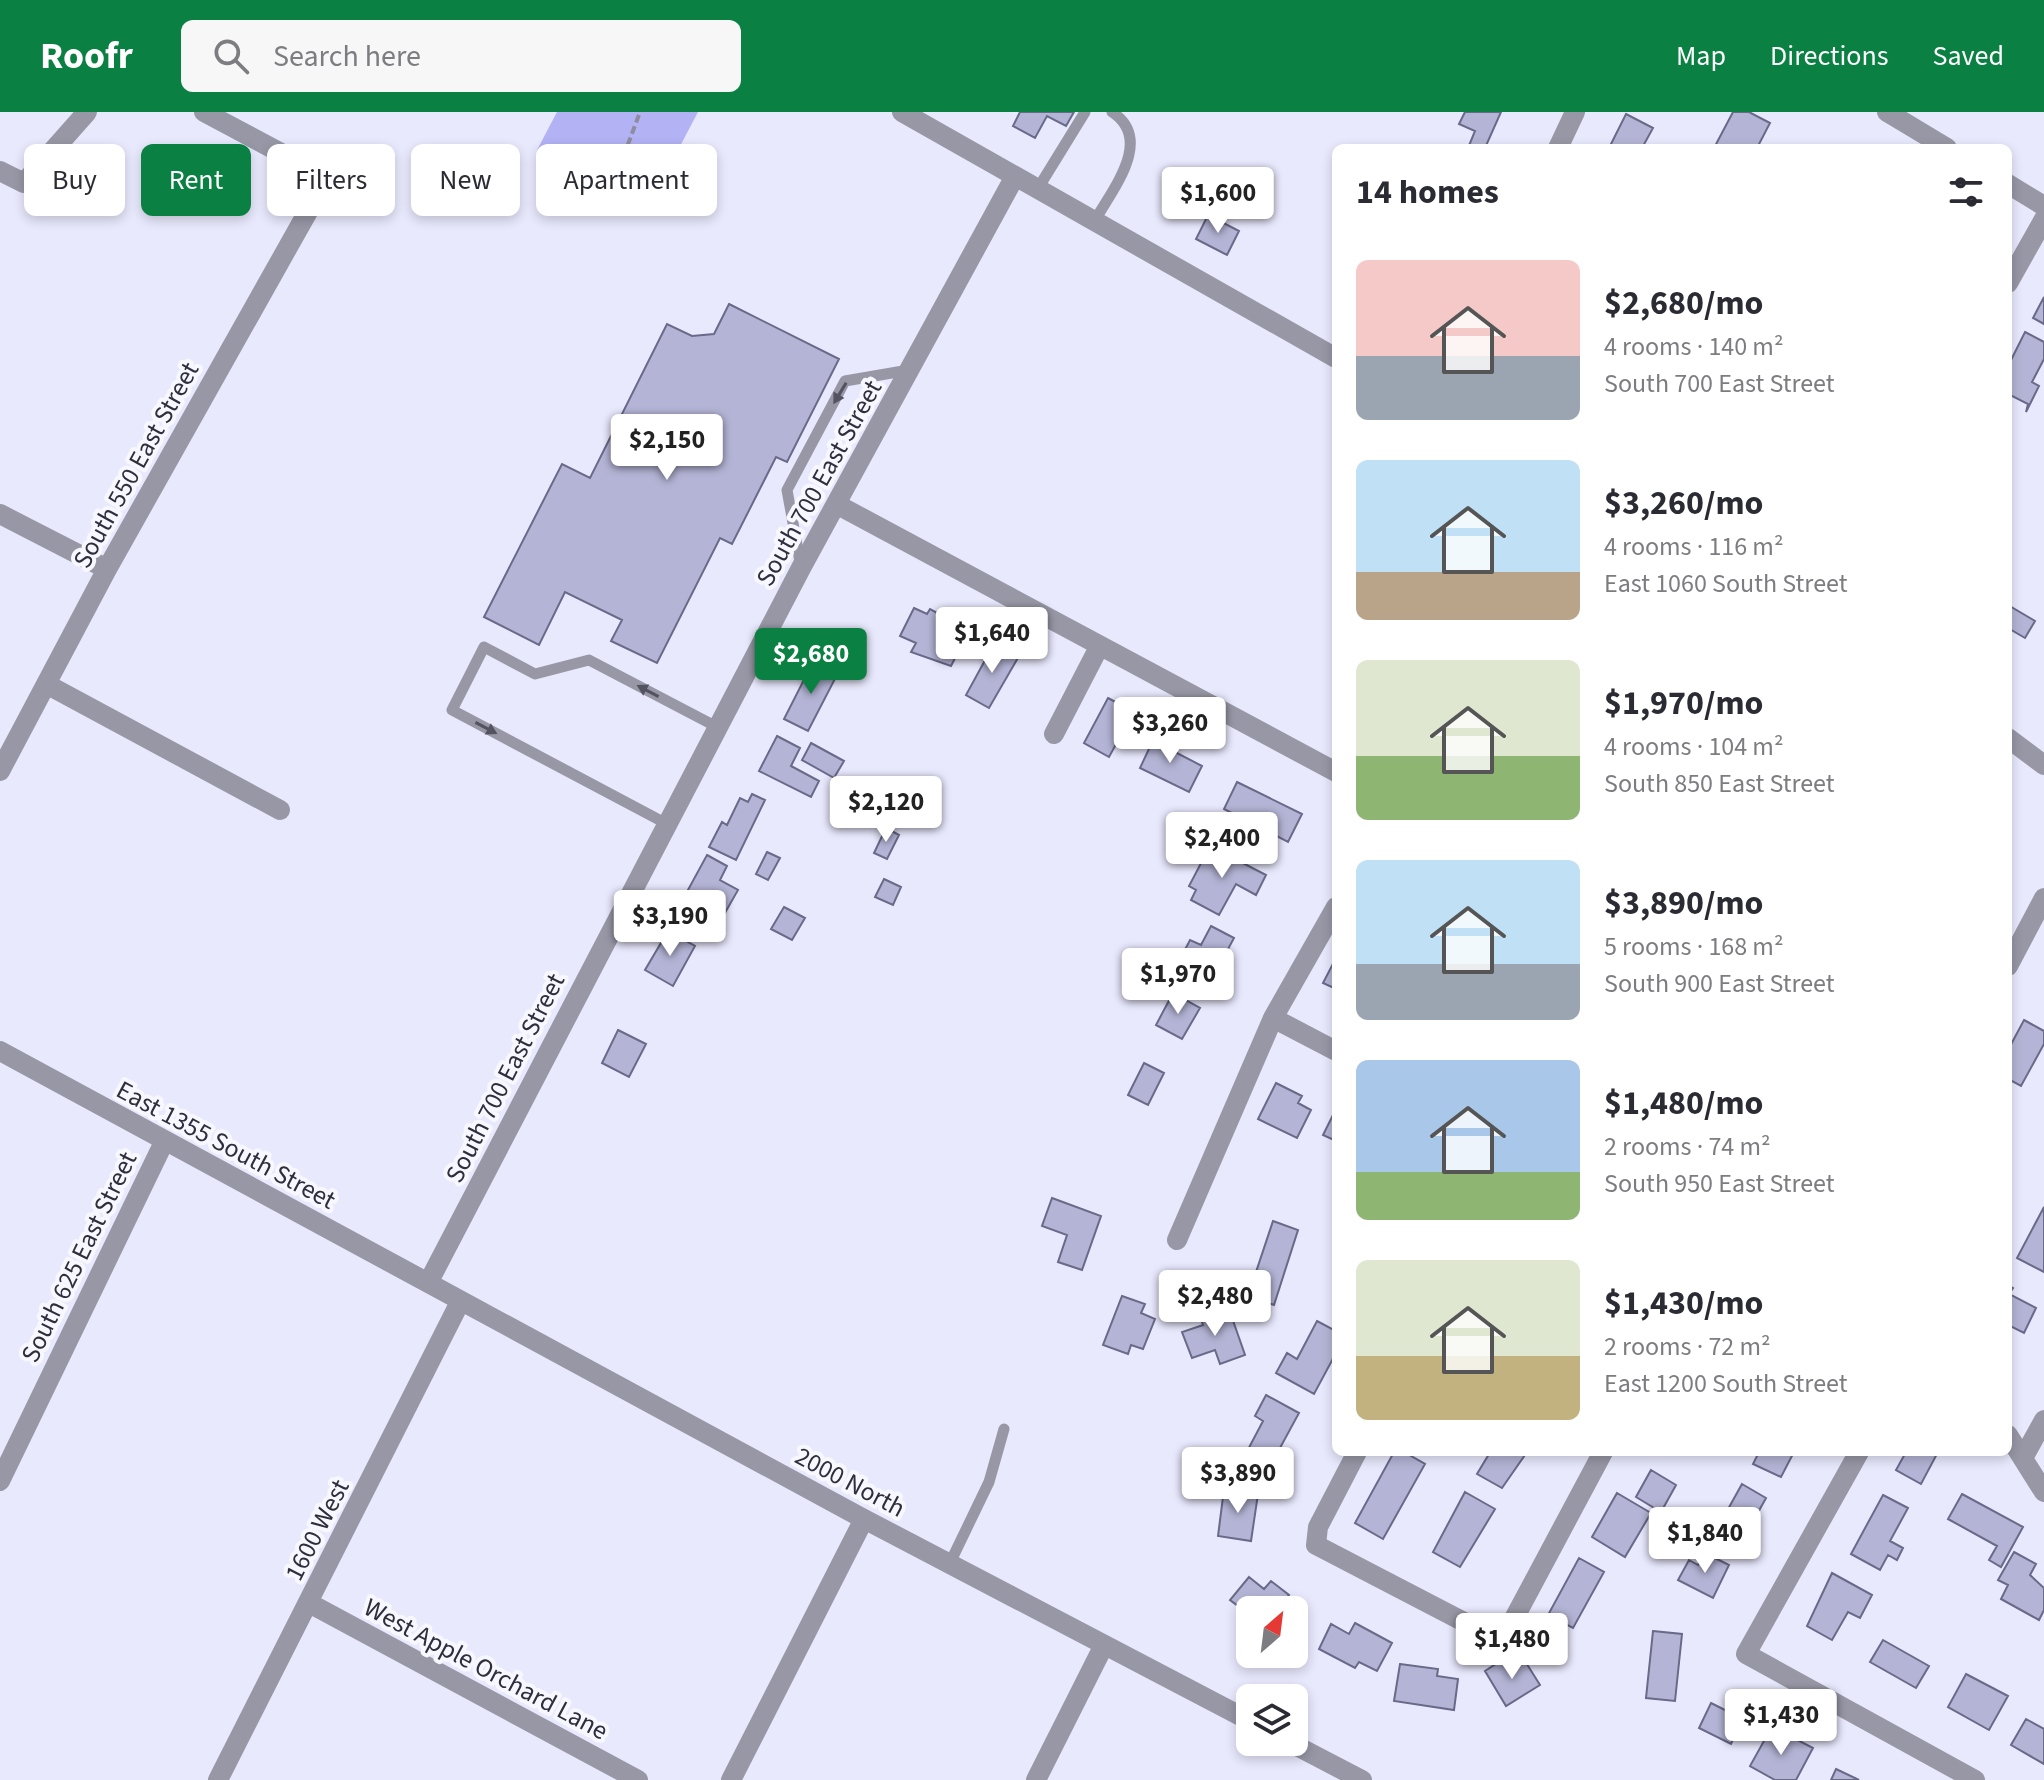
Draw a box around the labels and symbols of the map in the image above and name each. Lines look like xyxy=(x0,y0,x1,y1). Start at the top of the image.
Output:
pin: $1,600 xyxy=(1153,167,1283,235)
street label: South 550 East Street xyxy=(64,355,208,575)
street label: South 700 East Street xyxy=(747,373,891,593)
one-way arrow xyxy=(833,381,848,404)
pin: $2,150 xyxy=(602,414,732,482)
pin: $1,640 xyxy=(927,607,1057,675)
pin: $2,680 xyxy=(746,628,876,696)
one-way arrow xyxy=(636,685,659,698)
pin: $3,260 xyxy=(1105,697,1235,765)
one-way arrow xyxy=(475,721,498,735)
pin: $2,120 xyxy=(821,776,951,844)
pin: $2,400 xyxy=(1157,812,1287,880)
pin: $3,190 xyxy=(605,890,735,958)
pin: $1,970 xyxy=(1113,948,1243,1016)
street label: South 700 East Street xyxy=(436,967,574,1189)
street label: East 1355 South Street xyxy=(110,1072,342,1219)
street label: South 625 East Street xyxy=(12,1145,146,1369)
pin: $2,480 xyxy=(1150,1270,1280,1338)
street label: 2000 North xyxy=(788,1438,912,1526)
pin: $3,890 xyxy=(1173,1447,1303,1515)
street label: 1600 West xyxy=(276,1473,358,1587)
pin: $1,840 xyxy=(1640,1507,1770,1575)
street label: West Apple Orchard Lane xyxy=(357,1589,615,1749)
north arrow xyxy=(1236,1596,1308,1668)
pin: $1,480 xyxy=(1447,1613,1577,1681)
pin: $1,430 xyxy=(1716,1689,1846,1757)

